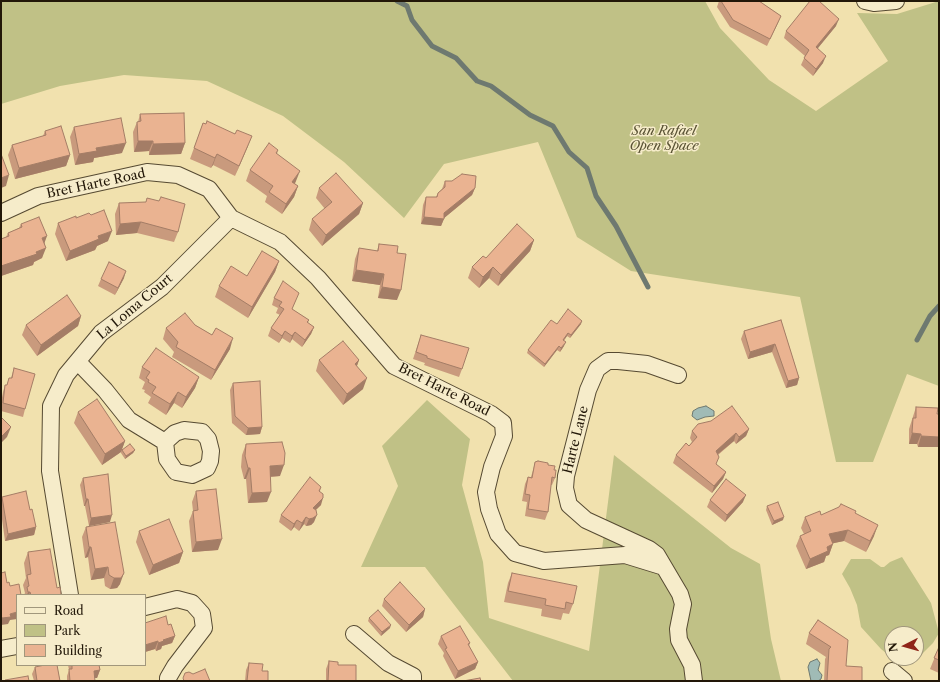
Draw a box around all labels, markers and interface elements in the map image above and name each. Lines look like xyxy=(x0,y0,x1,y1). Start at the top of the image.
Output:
park label: San Rafael Open Space xyxy=(629,123,699,154)
street label: Bret Harte Road xyxy=(45,166,147,202)
street label: La Loma Court xyxy=(94,271,176,343)
street label: Bret Harte Road xyxy=(396,360,492,420)
street label: Harte Lane xyxy=(560,404,592,476)
legend xyxy=(16,594,146,666)
text: Road xyxy=(54,603,84,618)
text: Park xyxy=(54,623,80,638)
north arrow xyxy=(884,626,924,666)
text: N xyxy=(886,642,901,653)
text: Building xyxy=(54,643,102,658)

